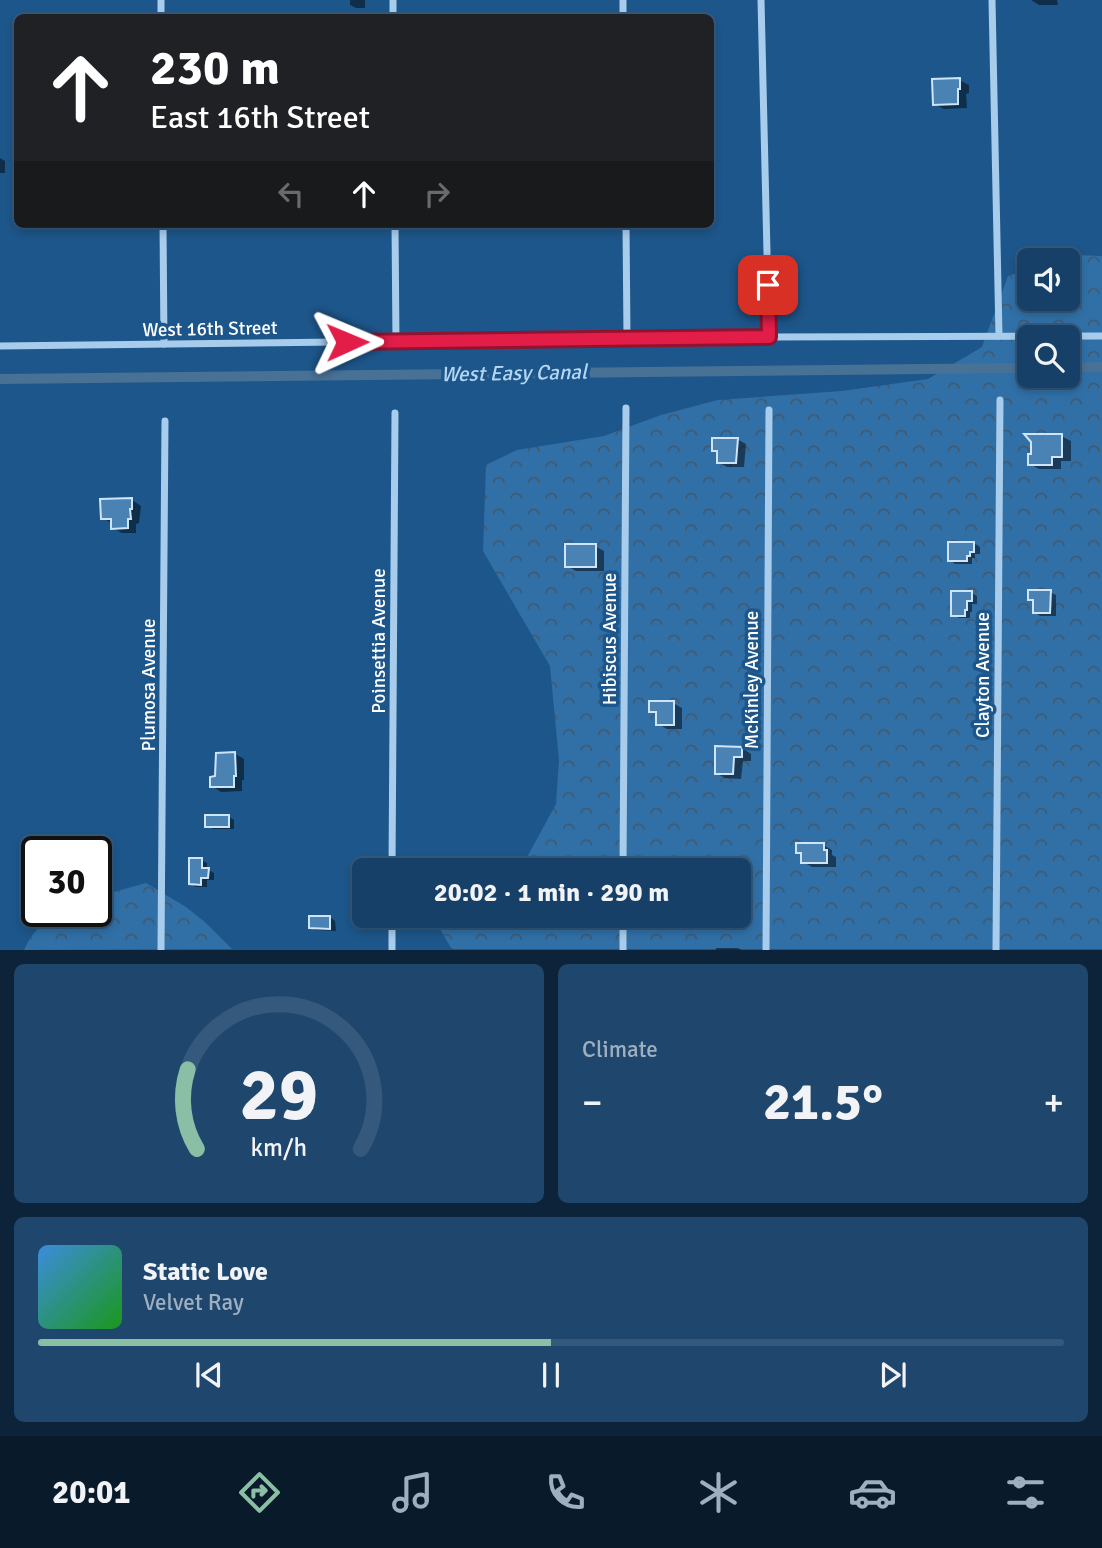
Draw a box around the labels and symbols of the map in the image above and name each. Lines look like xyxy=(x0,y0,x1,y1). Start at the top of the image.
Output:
pin xyxy=(738,255,798,315)
position arrow xyxy=(310,305,384,379)
street label: West 16th Street xyxy=(142,316,278,342)
water label: West Easy Canal xyxy=(441,359,589,387)
street label: Poinsettia Avenue xyxy=(367,568,391,714)
street label: Hibiscus Avenue xyxy=(598,573,622,705)
street label: McKinley Avenue xyxy=(740,611,764,749)
street label: Clayton Avenue xyxy=(971,612,995,738)
street label: Plumosa Avenue xyxy=(137,618,161,752)
speed limit sign: 30 xyxy=(21,836,112,927)

